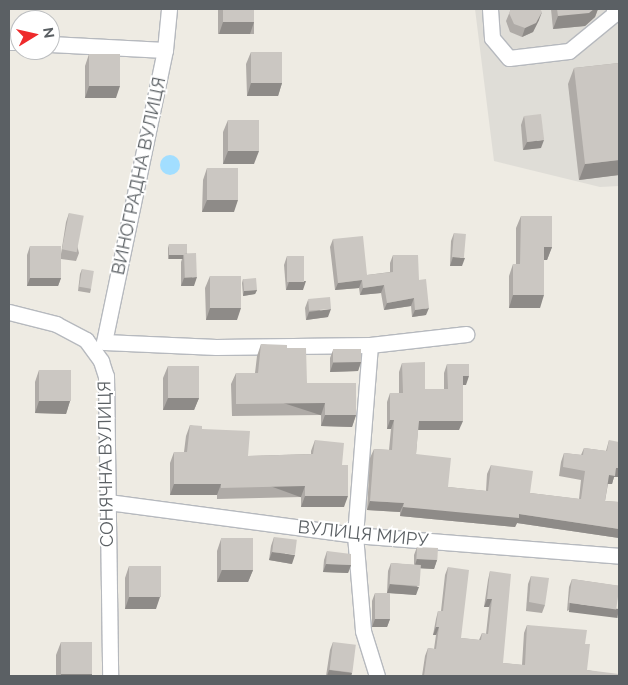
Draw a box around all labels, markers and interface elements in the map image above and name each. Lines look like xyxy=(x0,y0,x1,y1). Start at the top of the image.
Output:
north arrow xyxy=(10,10,60,60)
text: N xyxy=(40,26,58,39)
street label: ВИНОГРАДНА ВУЛИЦЯ xyxy=(107,75,171,277)
street label: СОНЯЧНА ВУЛИЦЯ xyxy=(94,381,118,547)
street label: ВУЛИЦЯ МИРУ xyxy=(297,516,429,552)

